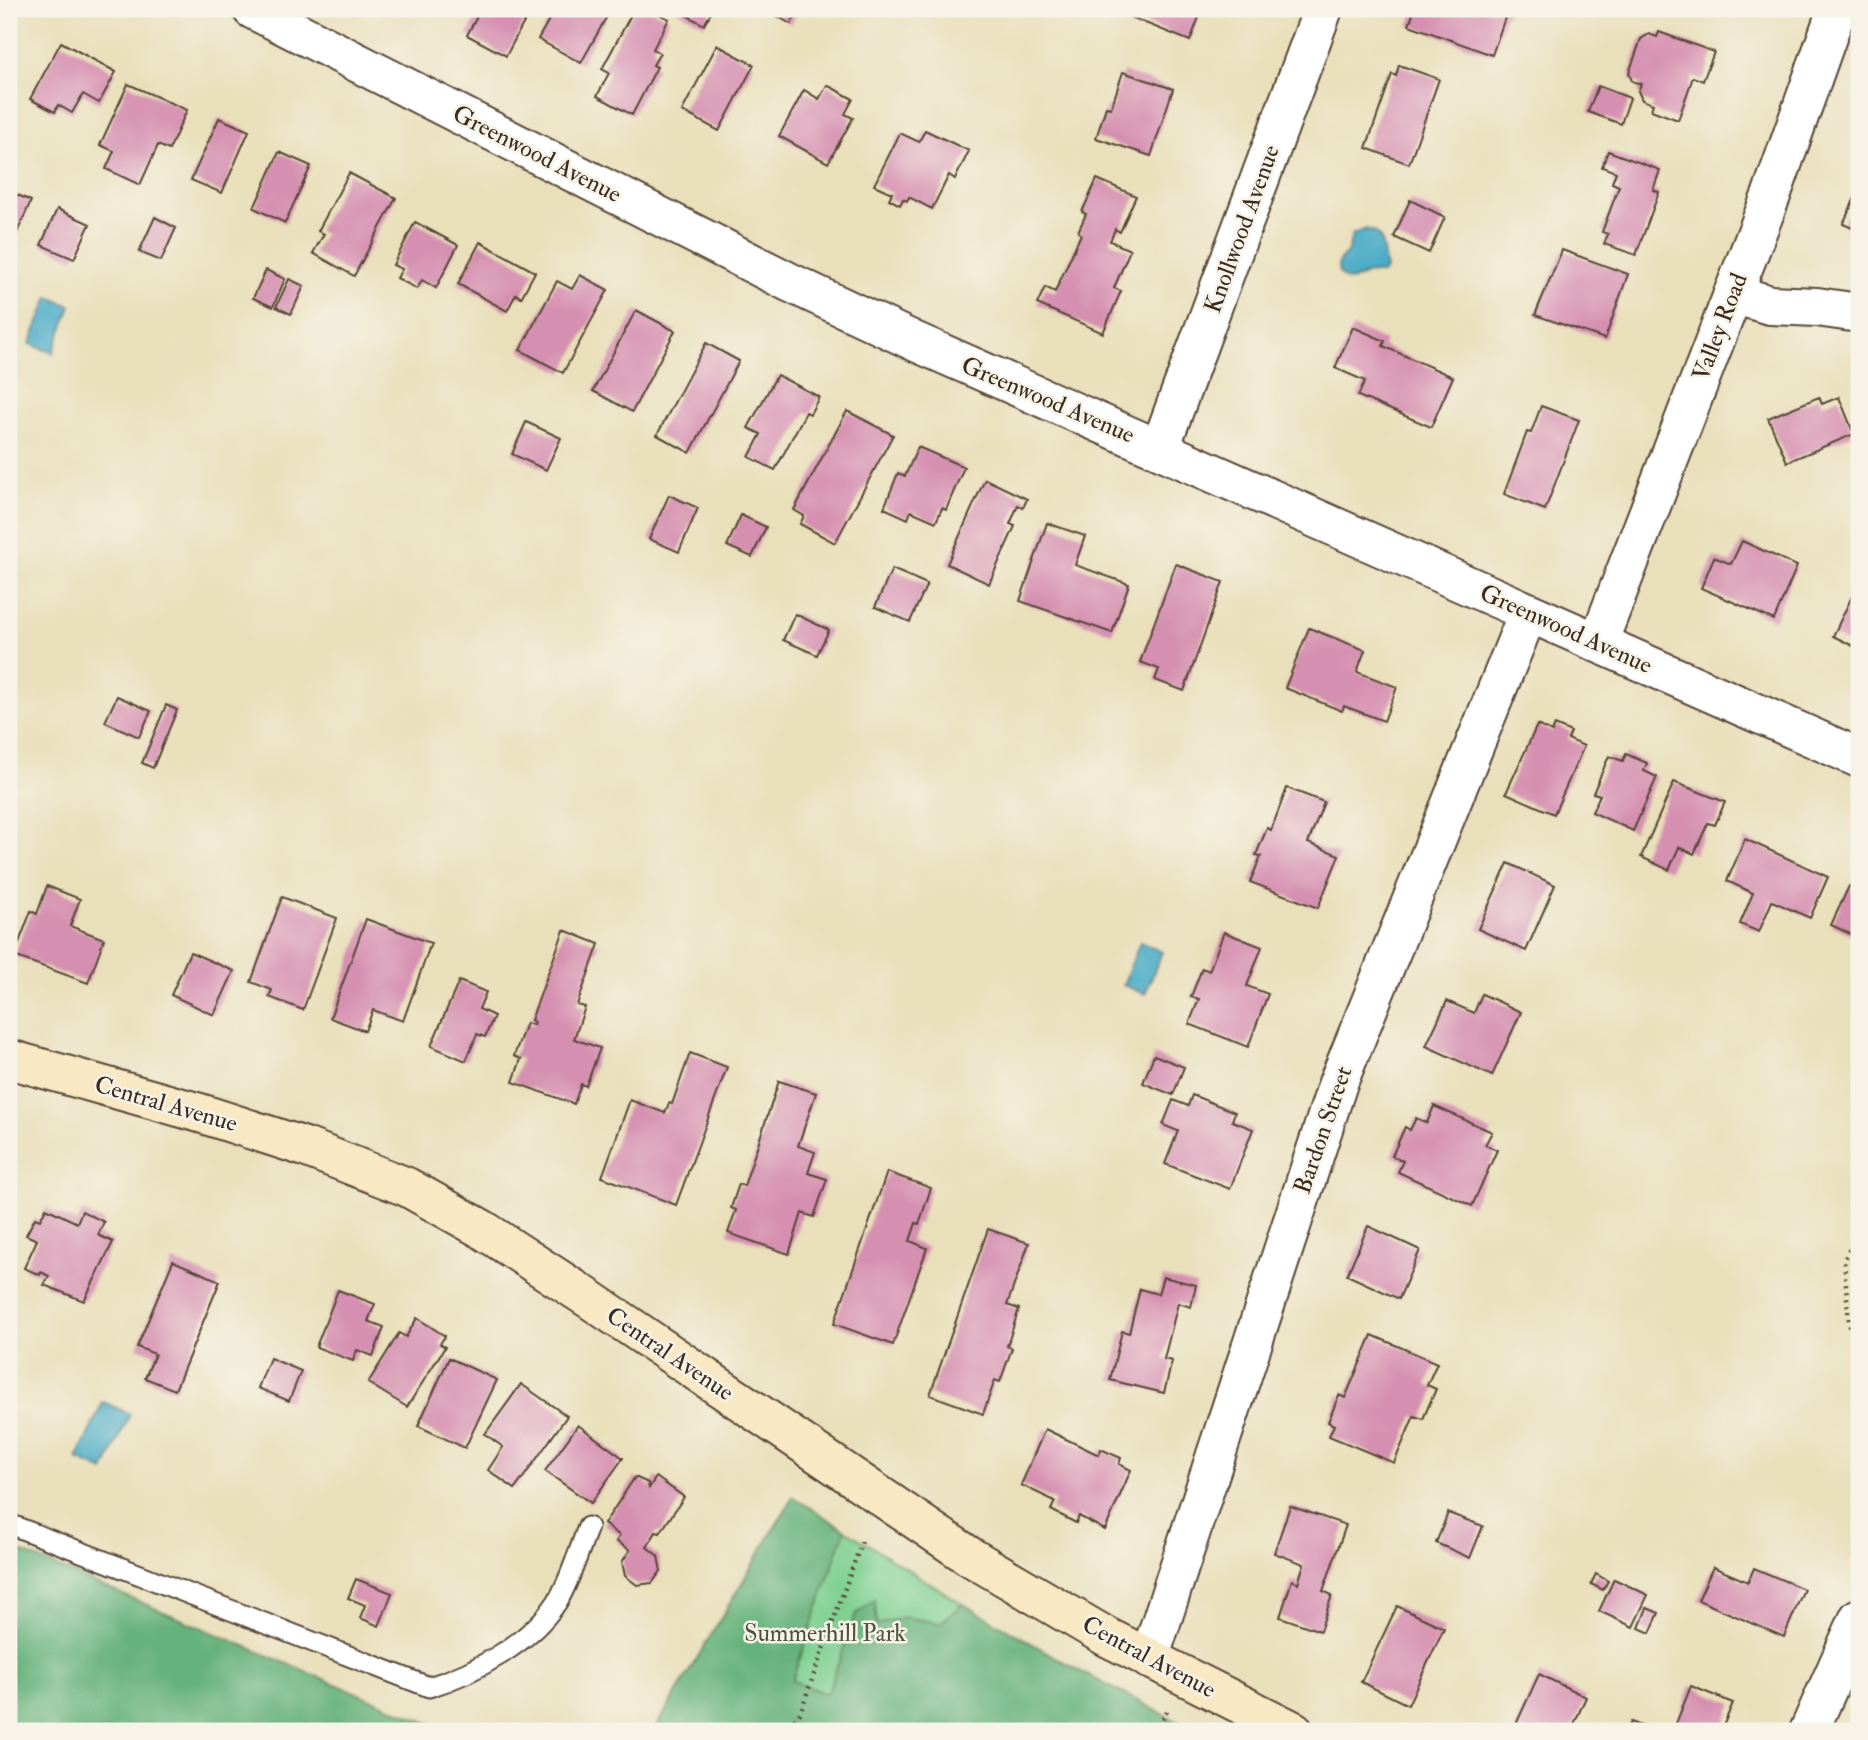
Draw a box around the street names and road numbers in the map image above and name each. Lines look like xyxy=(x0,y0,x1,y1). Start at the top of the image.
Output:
street label: Greenwood Avenue xyxy=(447,98,627,210)
street label: Knollwood Avenue xyxy=(1197,141,1287,317)
street label: Valley Road xyxy=(1685,269,1755,385)
street label: Greenwood Avenue xyxy=(957,350,1139,450)
street label: Greenwood Avenue xyxy=(1475,577,1657,681)
street label: Bardon Street xyxy=(1287,1062,1359,1198)
street label: Central Avenue xyxy=(91,1069,241,1139)
street label: Central Avenue xyxy=(600,1300,740,1408)
street label: Central Avenue xyxy=(1077,1609,1221,1705)

